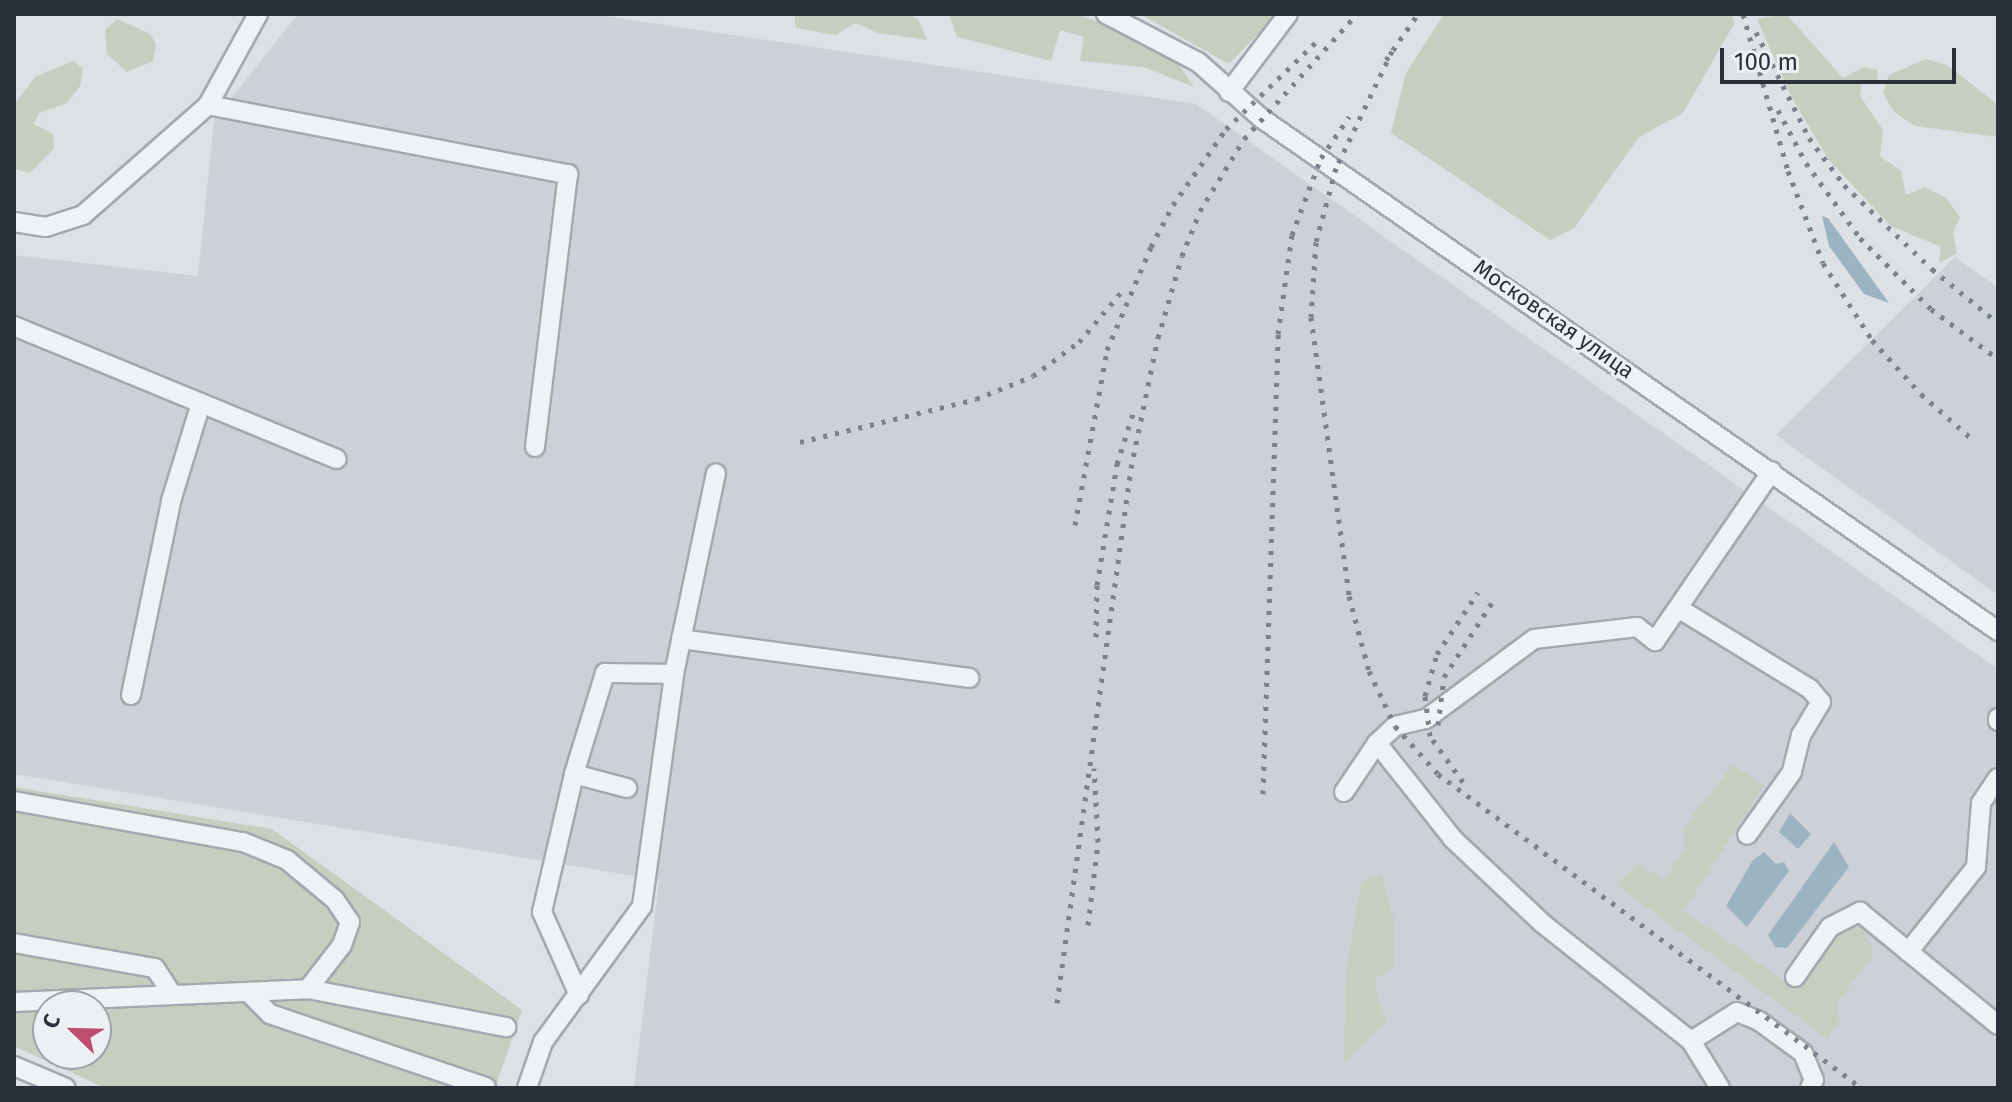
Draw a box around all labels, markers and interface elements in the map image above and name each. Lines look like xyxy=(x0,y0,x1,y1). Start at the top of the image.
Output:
scale bar xyxy=(1724,32,1960,82)
text: 100 m xyxy=(1734,48,1798,76)
street label: Московская улица xyxy=(1469,254,1639,384)
north arrow xyxy=(32,990,112,1070)
text: С xyxy=(36,1010,66,1032)

